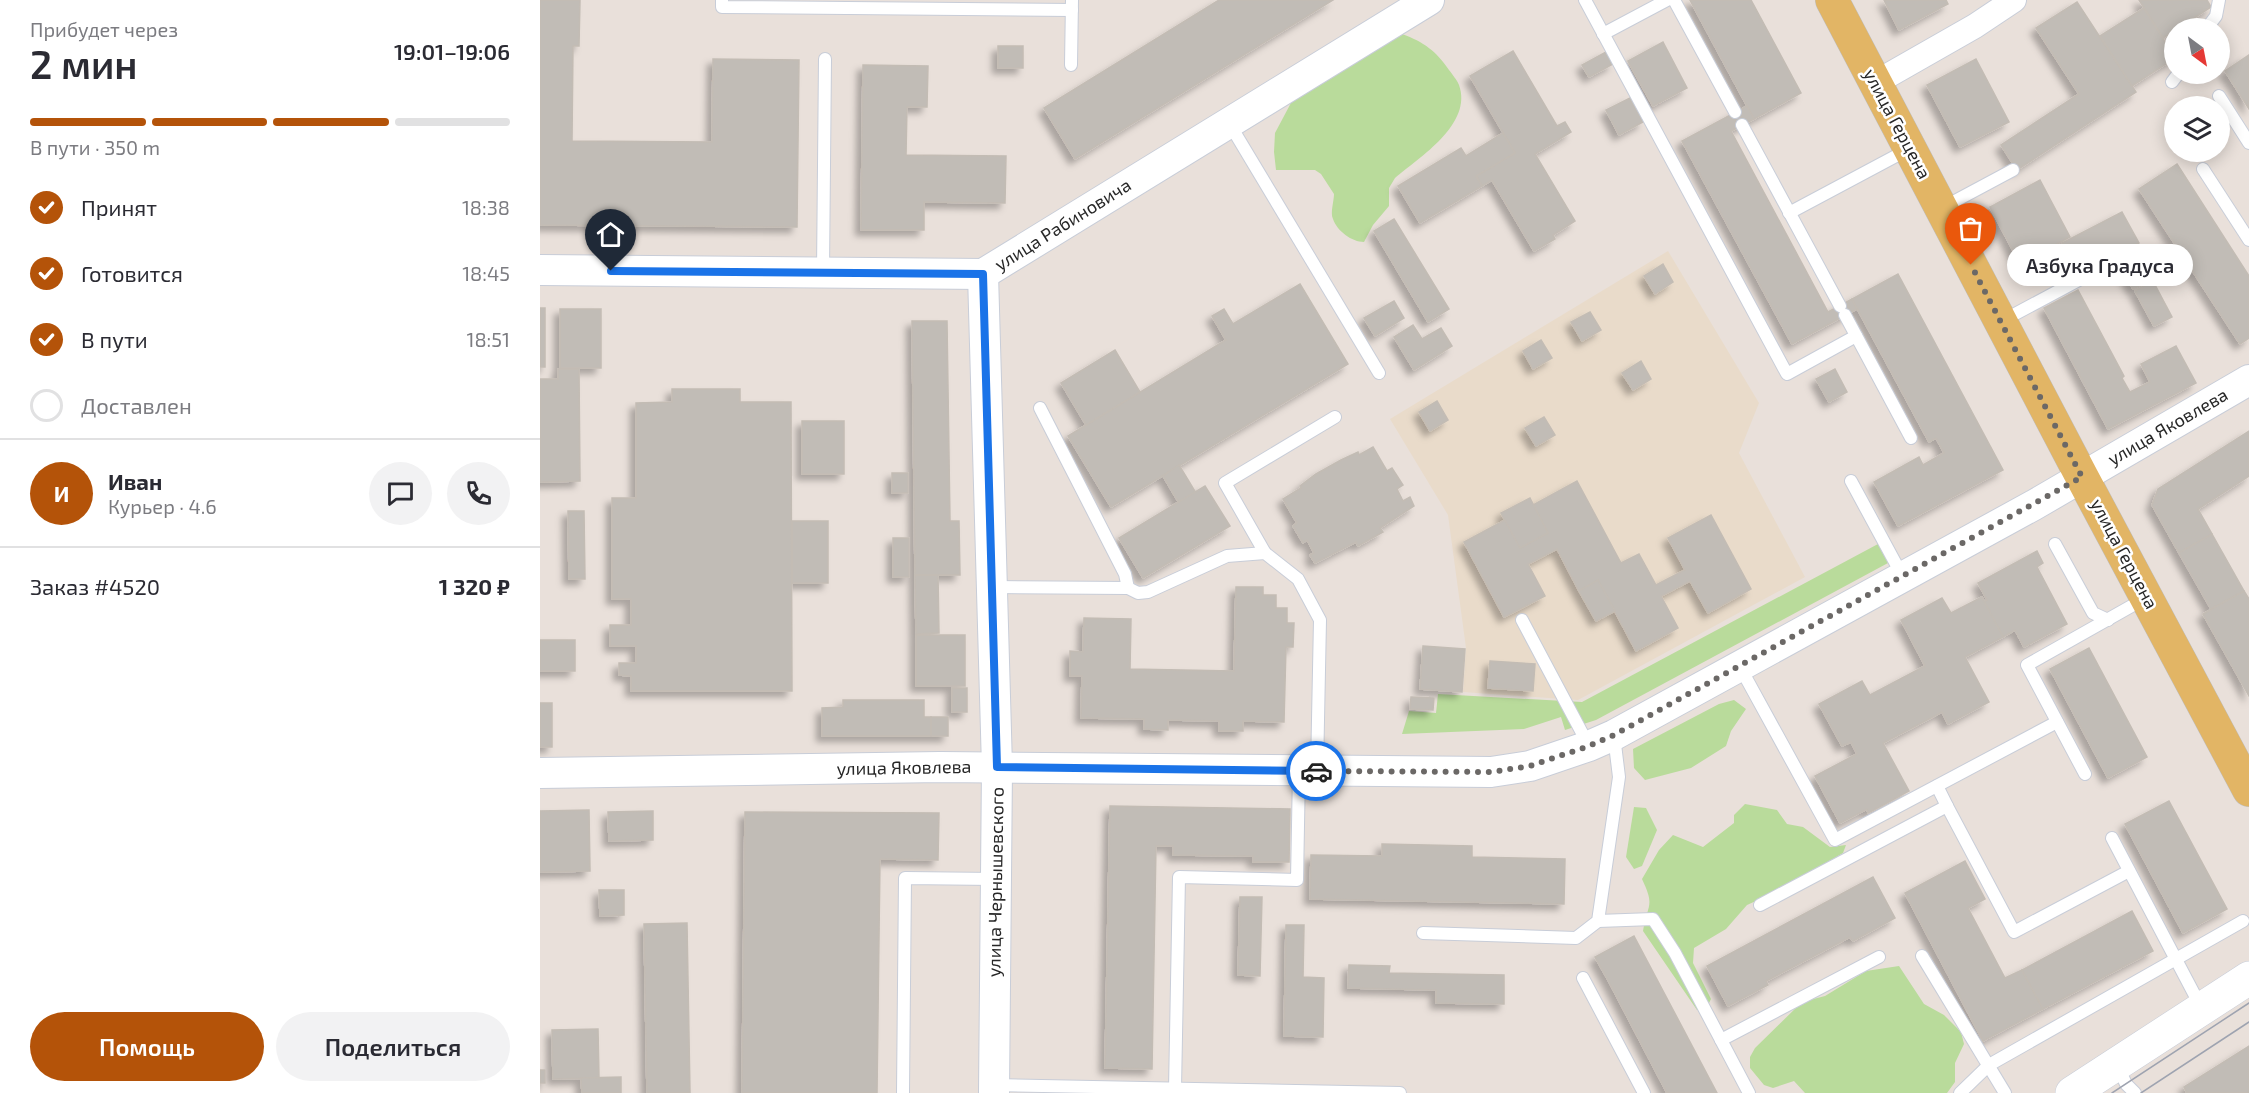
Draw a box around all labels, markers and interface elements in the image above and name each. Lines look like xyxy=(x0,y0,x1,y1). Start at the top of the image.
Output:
text: Прибудет через xyxy=(30,17,178,41)
north arrow xyxy=(2164,18,2230,84)
map controls xyxy=(2164,18,2230,162)
text: 19:01–19:06 xyxy=(394,38,510,64)
text: 2 мин xyxy=(30,40,137,87)
street label: улица Герцена xyxy=(1860,65,1936,182)
button: layers xyxy=(2164,96,2230,162)
text: В пути · 350 m xyxy=(30,135,160,159)
street label: улица Рабиновича xyxy=(990,173,1135,275)
icon: check xyxy=(30,191,63,224)
text: Принят xyxy=(81,194,157,220)
text: 18:38 xyxy=(462,195,510,219)
pin xyxy=(1945,203,1996,265)
pin xyxy=(585,209,636,271)
icon: bag xyxy=(1954,212,1987,245)
icon: home xyxy=(594,218,627,251)
callout: Азбука Градуса xyxy=(2007,244,2193,286)
text: Азбука Градуса xyxy=(2026,253,2174,277)
icon: check xyxy=(30,257,63,290)
text: Готовится xyxy=(81,260,183,286)
text: 18:45 xyxy=(462,261,510,285)
icon: check xyxy=(30,323,63,356)
text: В пути xyxy=(81,326,148,352)
text: 18:51 xyxy=(467,327,510,351)
street label: улица Яковлева xyxy=(2104,383,2231,469)
text: Доставлен xyxy=(81,392,192,418)
button: chat xyxy=(369,462,432,525)
button: phone xyxy=(447,462,510,525)
text: Иван xyxy=(108,468,162,494)
text: И xyxy=(54,480,69,506)
text: Курьер · 4.6 xyxy=(108,494,217,518)
street label: улица Герцена xyxy=(2087,495,2163,612)
text: Заказ #4520 xyxy=(30,573,160,599)
text: 1 320 ₽ xyxy=(439,573,510,599)
courier xyxy=(1286,741,1346,801)
street label: улица Яковлева xyxy=(836,755,972,779)
icon: car xyxy=(1300,755,1333,788)
street label: улица Чернышевского xyxy=(982,787,1008,977)
button: Помощь xyxy=(30,1012,264,1081)
button: Поделиться xyxy=(276,1012,510,1081)

